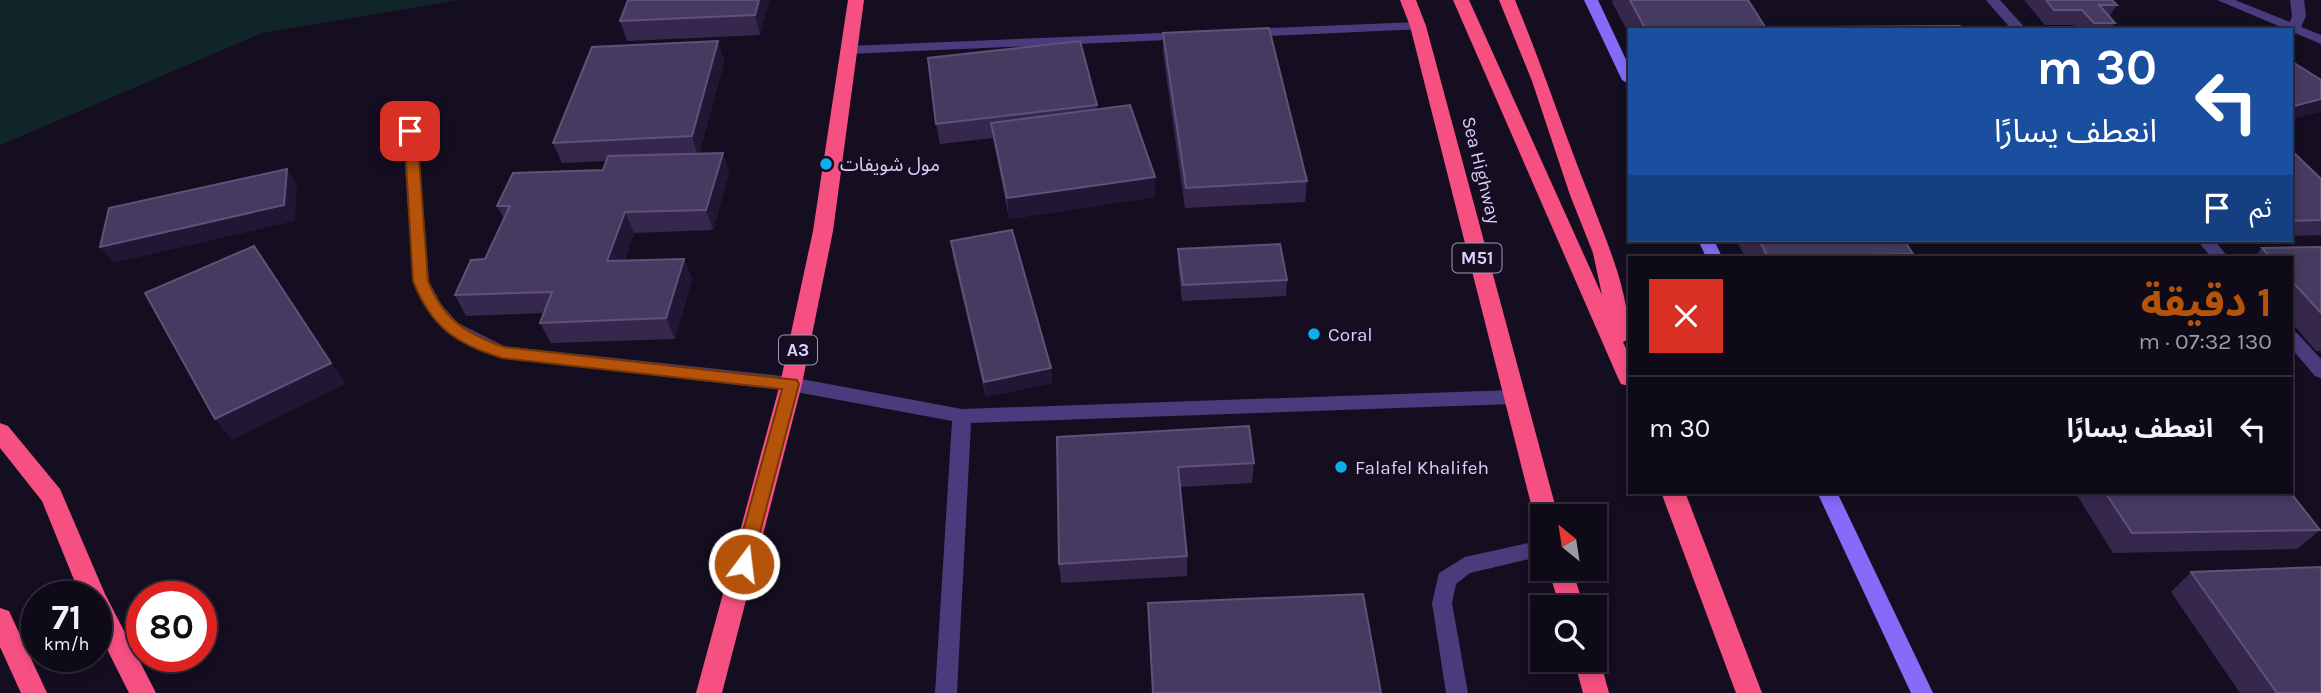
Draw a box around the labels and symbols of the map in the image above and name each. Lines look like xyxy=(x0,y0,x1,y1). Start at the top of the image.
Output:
pin xyxy=(380,101,440,161)
street label: Sea Highway xyxy=(1457,114,1505,226)
place label: مول شويفات xyxy=(840,154,940,176)
marker: مول شويفات xyxy=(818,156,834,172)
road number: M51 xyxy=(1452,244,1502,272)
place label: Coral xyxy=(1328,324,1373,346)
marker: Coral xyxy=(1306,326,1322,342)
road number: A3 xyxy=(779,336,817,364)
place label: Falafel Khalifeh xyxy=(1355,457,1489,479)
marker: Falafel Khalifeh xyxy=(1333,459,1349,475)
north arrow xyxy=(1530,504,1606,581)
position arrow xyxy=(707,527,781,601)
speed limit sign: 80 xyxy=(126,581,217,672)

